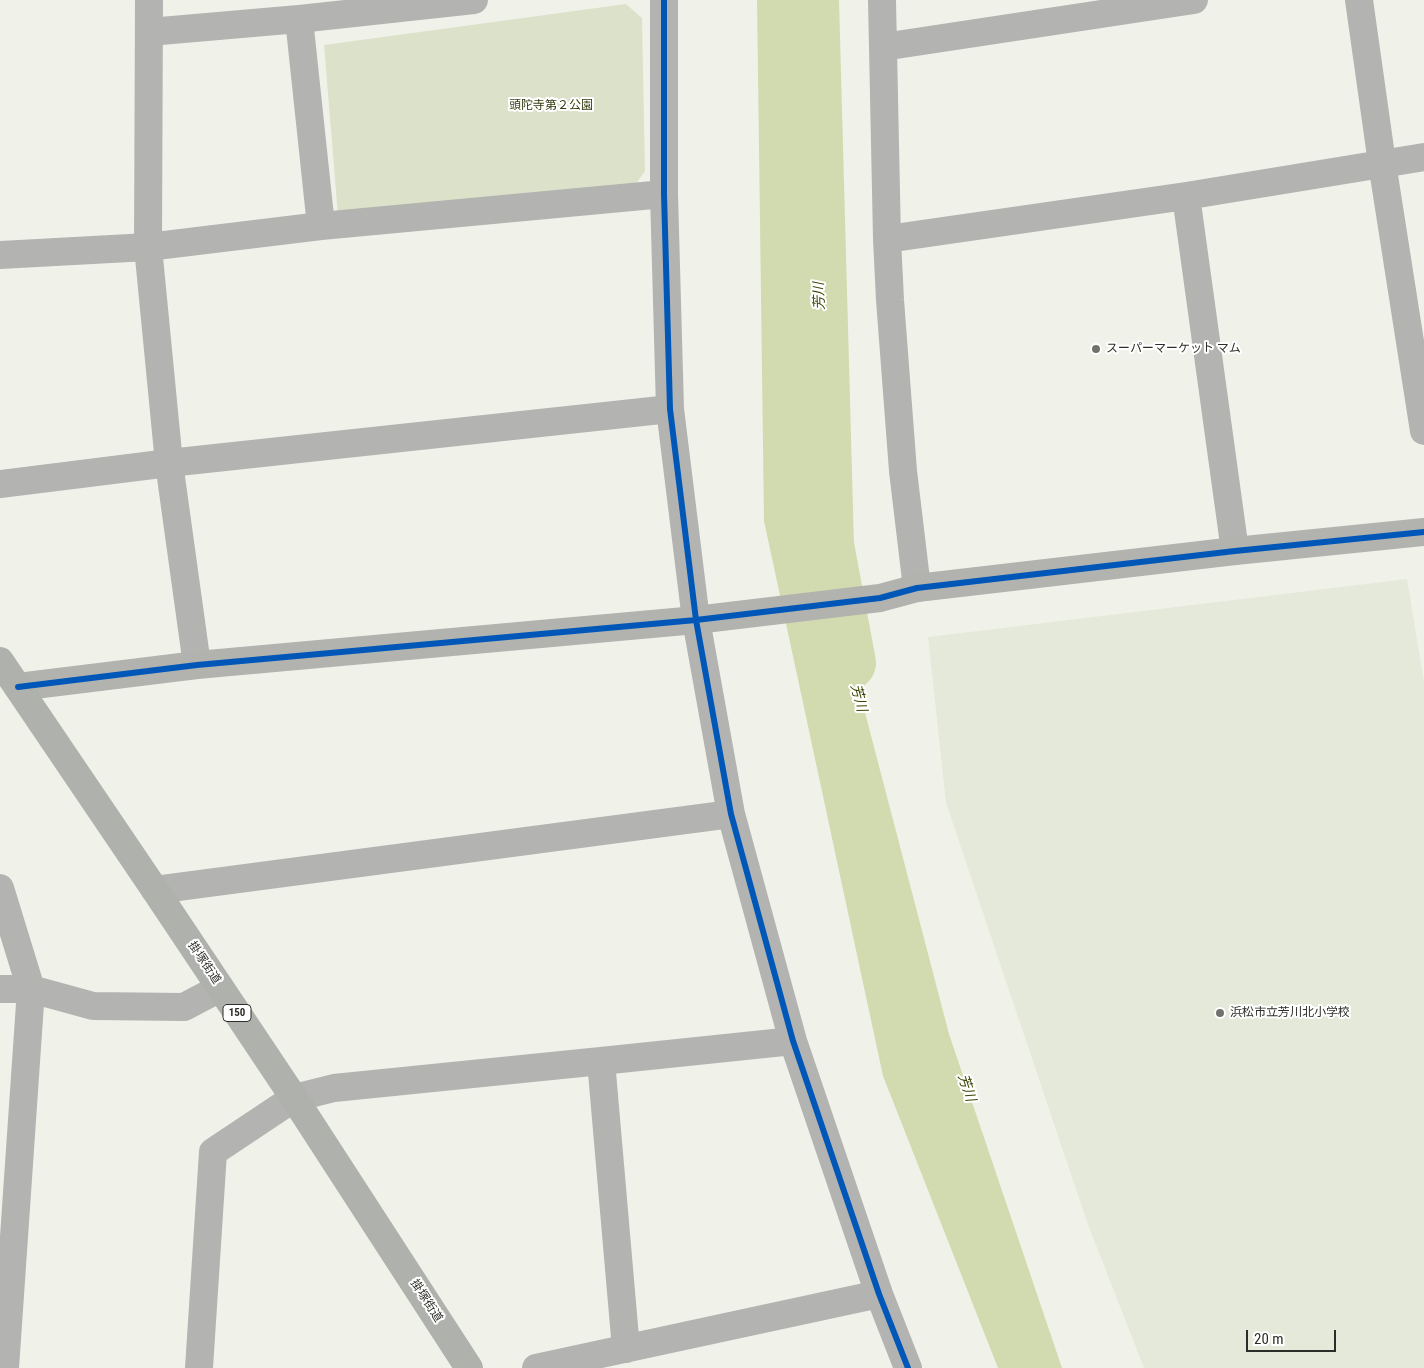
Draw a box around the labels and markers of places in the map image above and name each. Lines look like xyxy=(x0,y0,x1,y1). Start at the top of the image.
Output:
place label: スーパーマーケット マム xyxy=(1106,342,1241,356)
marker: スーパーマーケット マム xyxy=(1090,343,1102,355)
place label: 浜松市立芳川北小学校 xyxy=(1230,1006,1350,1020)
marker: 浜松市立芳川北小学校 xyxy=(1214,1007,1226,1019)

